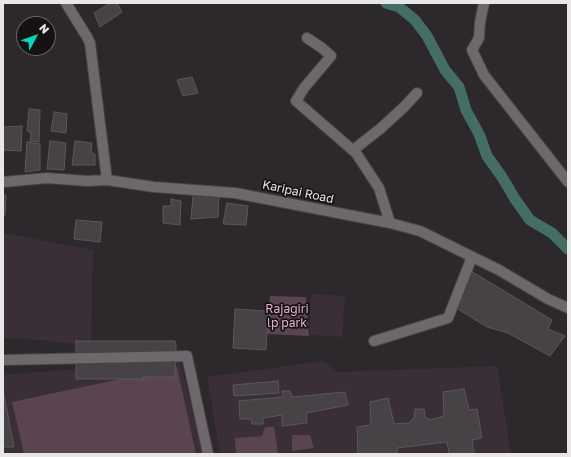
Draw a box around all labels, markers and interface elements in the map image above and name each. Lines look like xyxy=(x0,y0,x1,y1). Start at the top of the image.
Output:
north arrow xyxy=(16,16,56,56)
text: N xyxy=(37,21,52,36)
street label: Karipai Road xyxy=(261,177,335,207)
park label: Rajagiri lp park xyxy=(265,302,309,330)

